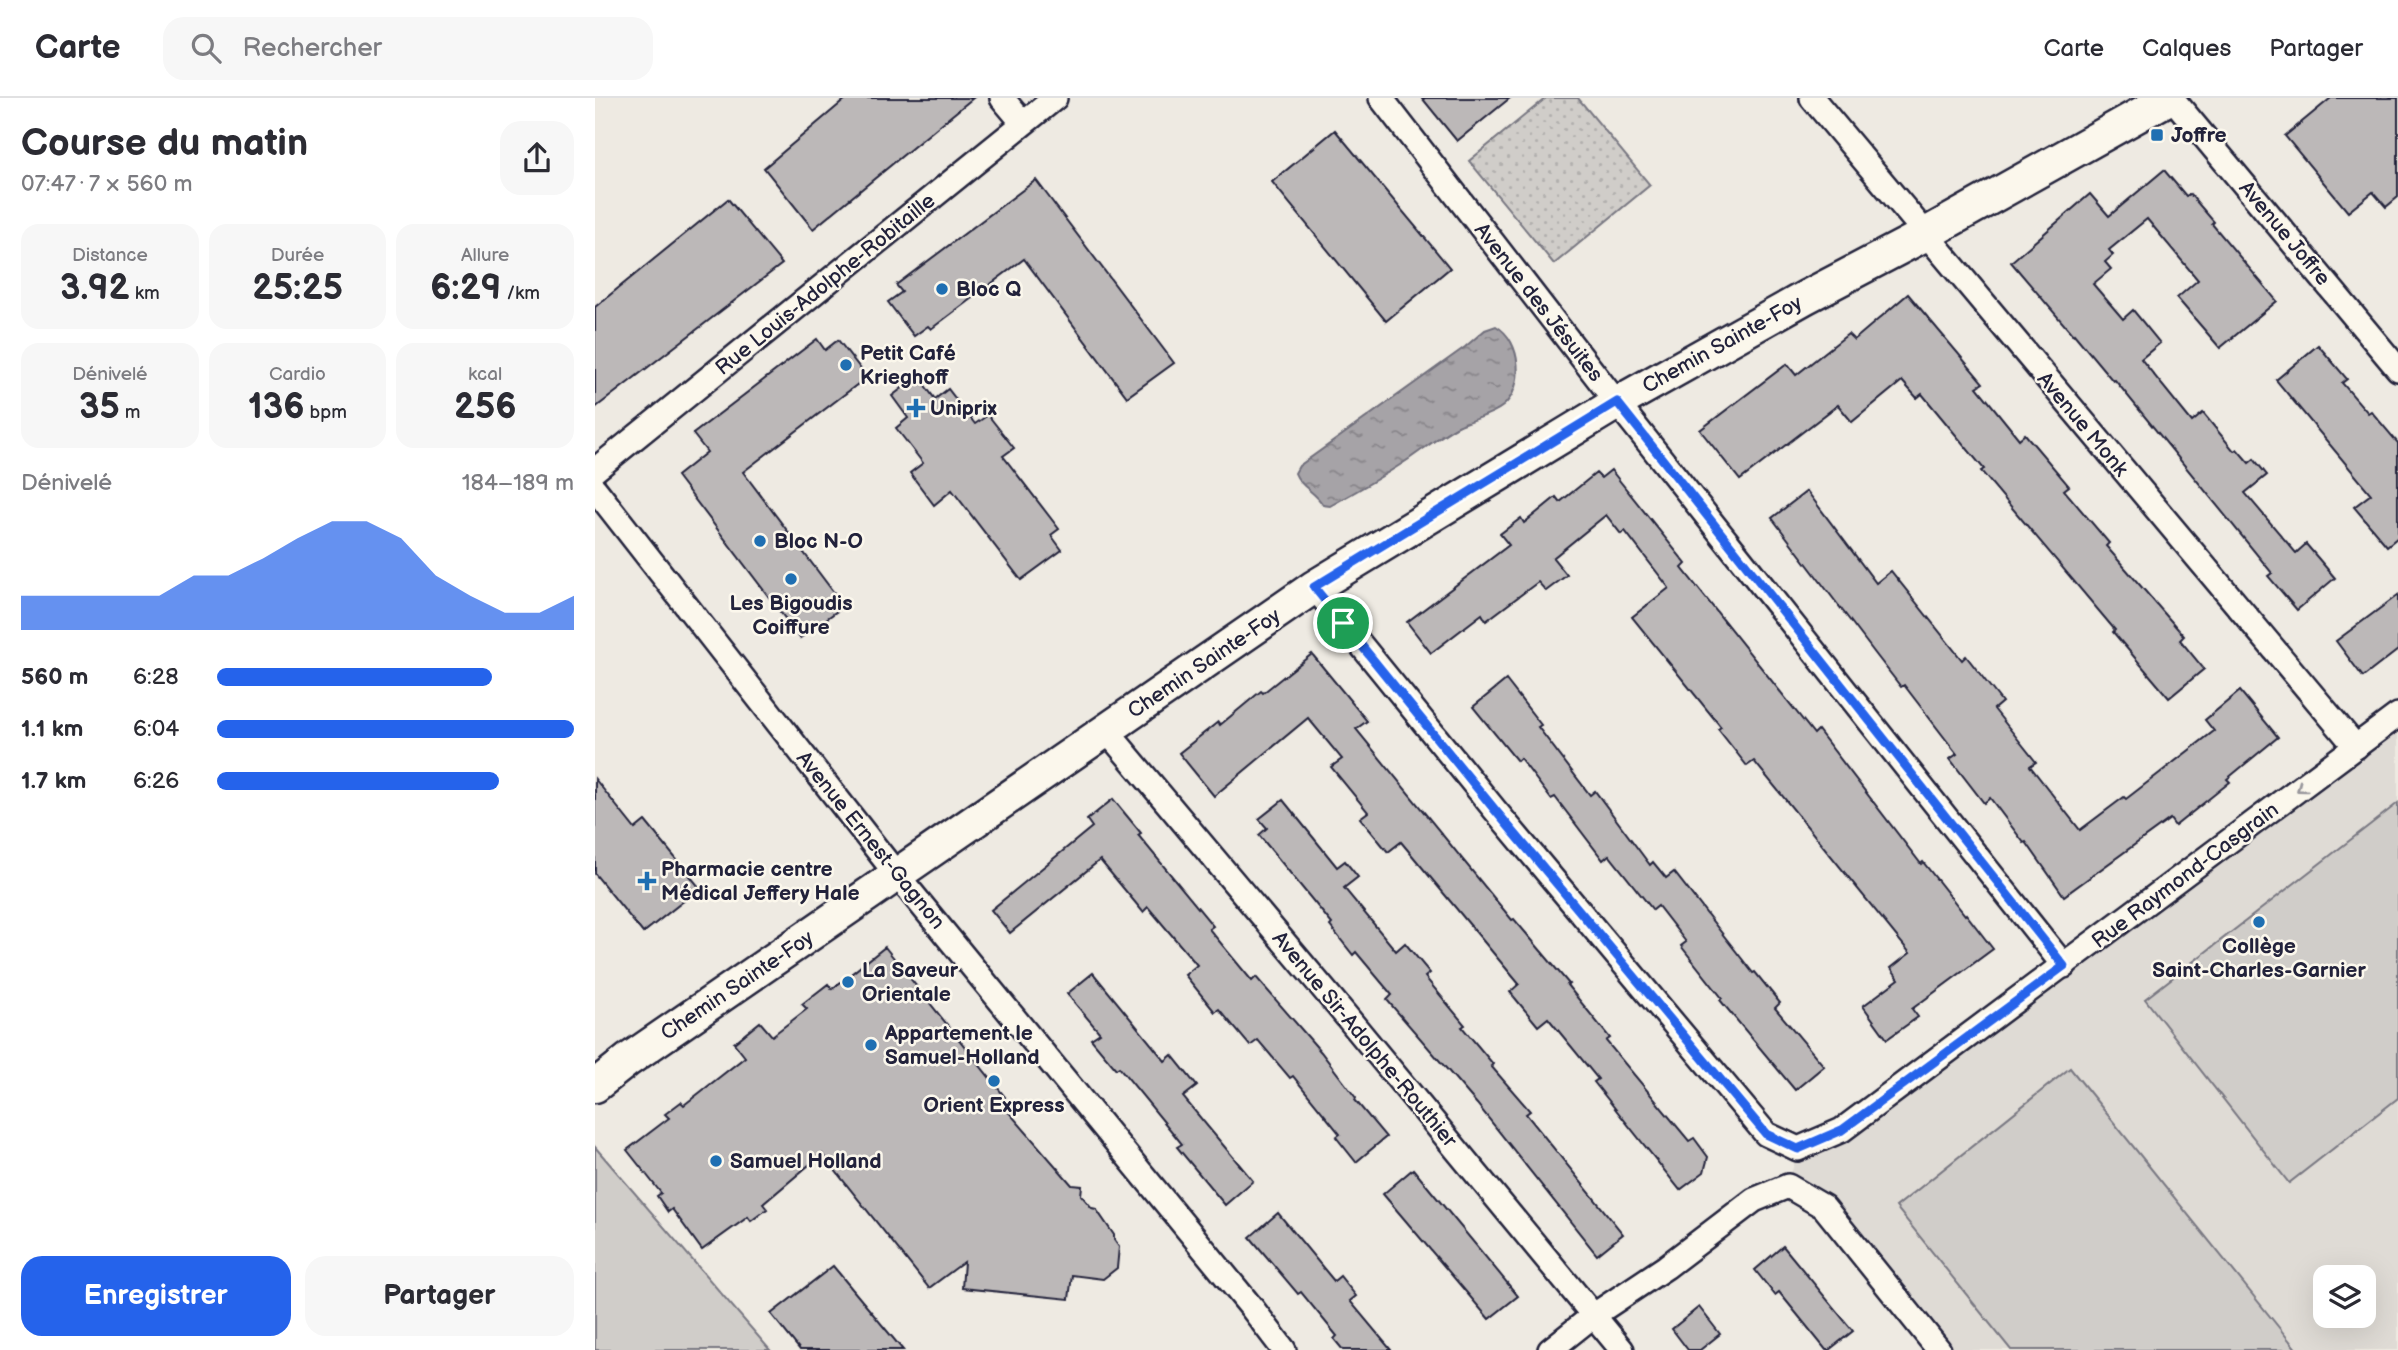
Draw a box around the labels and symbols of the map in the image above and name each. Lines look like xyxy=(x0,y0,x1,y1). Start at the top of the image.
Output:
place label: Joffre xyxy=(2171,123,2227,148)
marker: Joffre xyxy=(2149,127,2165,143)
street label: Avenue Joffre xyxy=(2234,176,2335,291)
street label: Rue Louis-Adolphe-Robitaille xyxy=(710,188,940,381)
street label: Avenue des Jésuites xyxy=(1469,218,1608,387)
place label: Bloc Q xyxy=(956,277,1021,302)
marker: Bloc Q xyxy=(934,281,950,297)
street label: Chemin Sainte-Foy xyxy=(1638,290,1807,399)
place label: Petit Café Krieghoff xyxy=(860,341,956,390)
marker: Petit Café Krieghoff xyxy=(838,357,854,373)
street label: Avenue Monk xyxy=(2032,367,2134,482)
place label: Uniprix xyxy=(930,396,997,421)
marker: Uniprix xyxy=(908,400,924,416)
place label: Bloc N-O xyxy=(774,529,863,554)
marker: Bloc N-O xyxy=(752,533,768,549)
marker: Les Bigoudis Coiffure xyxy=(783,571,799,587)
place label: Les Bigoudis Coiffure xyxy=(729,591,853,640)
pin xyxy=(1313,593,1373,653)
street label: Chemin Sainte-Foy xyxy=(1123,603,1286,724)
street label: Avenue Ernest-Gagnon xyxy=(791,746,950,934)
one-way arrow xyxy=(2296,780,2309,793)
street label: Rue Raymond-Casgrain xyxy=(2087,797,2283,954)
place label: Pharmacie centre Médical Jeffery Hale xyxy=(661,857,860,906)
marker: Pharmacie centre Médical Jeffery Hale xyxy=(639,873,655,889)
marker: Collège Saint-Charles-Garnier xyxy=(2251,914,2267,930)
street label: Chemin Sainte-Foy xyxy=(656,925,819,1046)
street label: Avenue Sir-Adolphe-Routhier xyxy=(1267,926,1463,1153)
place label: Collège Saint-Charles-Garnier xyxy=(2152,934,2366,983)
place label: La Saveur Orientale xyxy=(862,958,959,1007)
marker: La Saveur Orientale xyxy=(840,974,856,990)
place label: Appartement le Samuel-Holland xyxy=(884,1021,1039,1070)
marker: Appartement le Samuel-Holland xyxy=(863,1037,879,1053)
marker: Orient Express xyxy=(986,1073,1002,1089)
place label: Orient Express xyxy=(924,1093,1064,1118)
place label: Samuel Holland xyxy=(730,1149,882,1174)
marker: Samuel Holland xyxy=(708,1153,724,1169)

